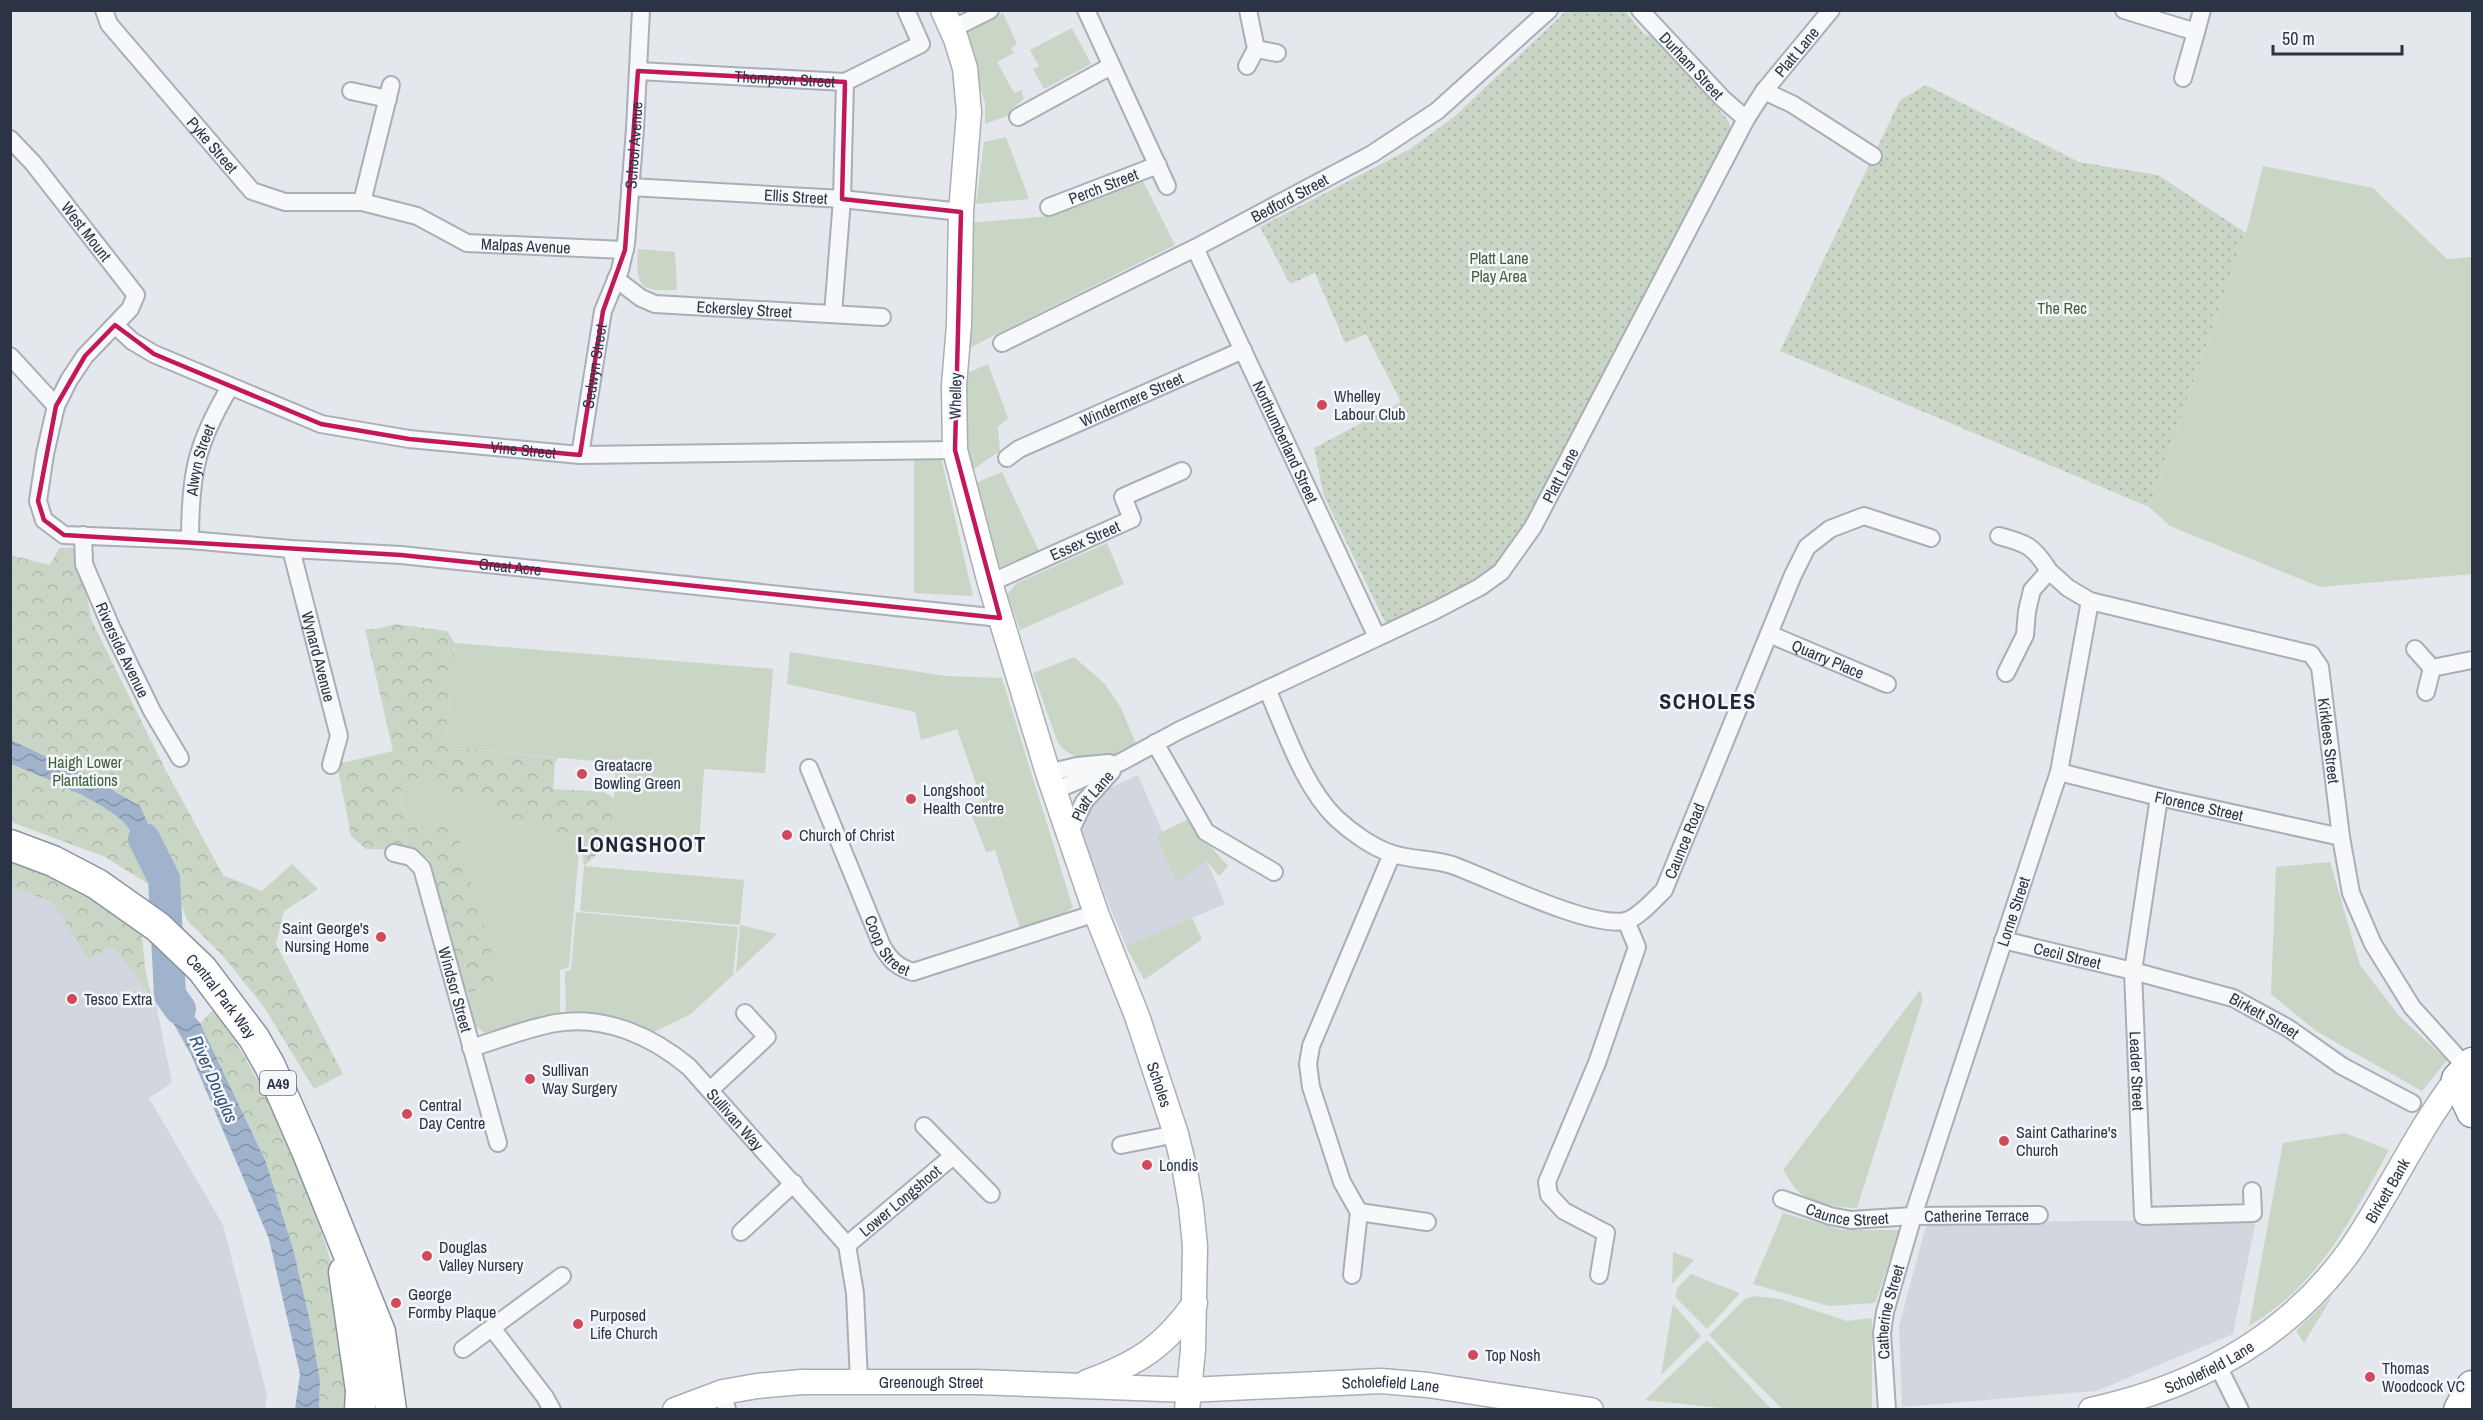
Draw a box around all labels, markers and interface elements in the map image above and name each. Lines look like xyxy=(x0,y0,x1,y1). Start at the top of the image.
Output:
scale bar xyxy=(2273,18,2402,56)
street label: Platt Lane xyxy=(1769,22,1824,82)
text: 50 m xyxy=(2282,26,2315,51)
street label: Durham Street xyxy=(1655,27,1729,105)
street label: Thompson Street xyxy=(734,65,836,92)
street label: School Avenue xyxy=(619,101,647,190)
street label: Pyke Street xyxy=(182,112,243,178)
street label: Perch Street xyxy=(1065,163,1141,210)
street label: Bedford Street xyxy=(1247,168,1332,227)
street label: Ellis Street xyxy=(763,184,828,209)
street label: West Mount xyxy=(56,197,117,266)
street label: Malpas Avenue xyxy=(481,233,571,259)
park label: Platt Lane Play Area xyxy=(1469,247,1529,287)
street label: Eckersley Street xyxy=(696,295,793,323)
park label: The Rec xyxy=(2037,297,2087,319)
street label: Sedwyn Street xyxy=(577,322,612,410)
street label: Windermere Street xyxy=(1076,367,1187,432)
street label: Whelley xyxy=(944,372,966,420)
street label: Northumberland Street xyxy=(1248,377,1324,507)
place label: Whelley Labour Club xyxy=(1334,385,1405,425)
marker: Whelley Labour Club xyxy=(1315,398,1329,412)
street label: Alwyn Street xyxy=(180,420,220,498)
street label: Vine Street xyxy=(490,436,557,464)
street label: Platt Lane xyxy=(1537,444,1583,506)
street label: Essex Street xyxy=(1046,515,1124,566)
street label: Great Acre xyxy=(478,552,543,581)
street label: Riverside Avenue xyxy=(91,599,155,701)
street label: Wynard Avenue xyxy=(296,609,341,704)
street label: Quarry Place xyxy=(1788,634,1867,684)
district label: SCHOLES xyxy=(1659,686,1757,716)
street label: Kirklees Street xyxy=(2313,697,2345,785)
park label: Haigh Lower Plantations xyxy=(48,751,123,791)
place label: Greatacre Bowling Green xyxy=(594,754,681,794)
street label: Platt Lane xyxy=(1066,766,1118,825)
marker: Greatacre Bowling Green xyxy=(575,767,589,781)
place label: Longshoot Health Centre xyxy=(923,779,1004,819)
street label: Florence Street xyxy=(2153,785,2246,826)
marker: Longshoot Health Centre xyxy=(904,792,918,806)
street label: Caunce Road xyxy=(1659,799,1710,882)
place label: Church of Christ xyxy=(799,824,895,846)
marker: Church of Christ xyxy=(780,828,794,842)
district label: LONGSHOOT xyxy=(577,829,707,859)
street label: Lorne Street xyxy=(1991,873,2035,949)
street label: Coop Street xyxy=(860,912,914,981)
place label: Saint George's Nursing Home xyxy=(282,917,369,957)
marker: Saint George's Nursing Home xyxy=(374,930,388,944)
street label: Cecil Street xyxy=(2031,937,2103,974)
street label: Windsor Street xyxy=(433,944,478,1035)
street label: Central Park Way xyxy=(181,948,262,1043)
street label: Birkett Street xyxy=(2225,987,2304,1044)
place label: Tesco Extra xyxy=(84,988,153,1010)
marker: Tesco Extra xyxy=(65,992,79,1006)
water label: River Douglas xyxy=(184,1031,244,1127)
street label: Leader Street xyxy=(2124,1031,2150,1112)
place label: Sullivan Way Surgery xyxy=(542,1059,618,1099)
street label: Scholes xyxy=(1142,1059,1177,1110)
road number: A49 xyxy=(260,1071,296,1095)
marker: Sullivan Way Surgery xyxy=(523,1072,537,1086)
street label: Sullivan Way xyxy=(702,1083,769,1155)
place label: Central Day Centre xyxy=(419,1094,485,1134)
marker: Central Day Centre xyxy=(400,1107,414,1121)
place label: Saint Catharine's Church xyxy=(2016,1121,2117,1161)
marker: Saint Catharine's Church xyxy=(1997,1134,2011,1148)
place label: Londis xyxy=(1159,1154,1198,1176)
street label: Birkett Bank xyxy=(2360,1154,2415,1227)
marker: Londis xyxy=(1140,1158,1154,1172)
street label: Lower Longshoot xyxy=(854,1160,946,1241)
street label: Caunce Street xyxy=(1803,1197,1890,1231)
street label: Catherine Terrace xyxy=(1924,1204,2029,1227)
place label: Douglas Valley Nursery xyxy=(439,1236,524,1276)
marker: Douglas Valley Nursery xyxy=(420,1249,434,1263)
street label: Catherine Street xyxy=(1871,1262,1909,1360)
place label: George Formby Plaque xyxy=(408,1283,496,1323)
marker: George Formby Plaque xyxy=(389,1296,403,1310)
place label: Purposed Life Church xyxy=(590,1304,658,1344)
marker: Purposed Life Church xyxy=(571,1317,585,1331)
street label: Scholefield Lane xyxy=(2161,1335,2258,1399)
place label: Top Nosh xyxy=(1485,1344,1540,1366)
marker: Top Nosh xyxy=(1466,1348,1480,1362)
place label: Thomas Woodcock VC xyxy=(2382,1357,2465,1397)
street label: Scholefield Lane xyxy=(1341,1370,1441,1398)
marker: Thomas Woodcock VC xyxy=(2363,1370,2377,1384)
street label: Greenough Street xyxy=(879,1371,984,1393)

